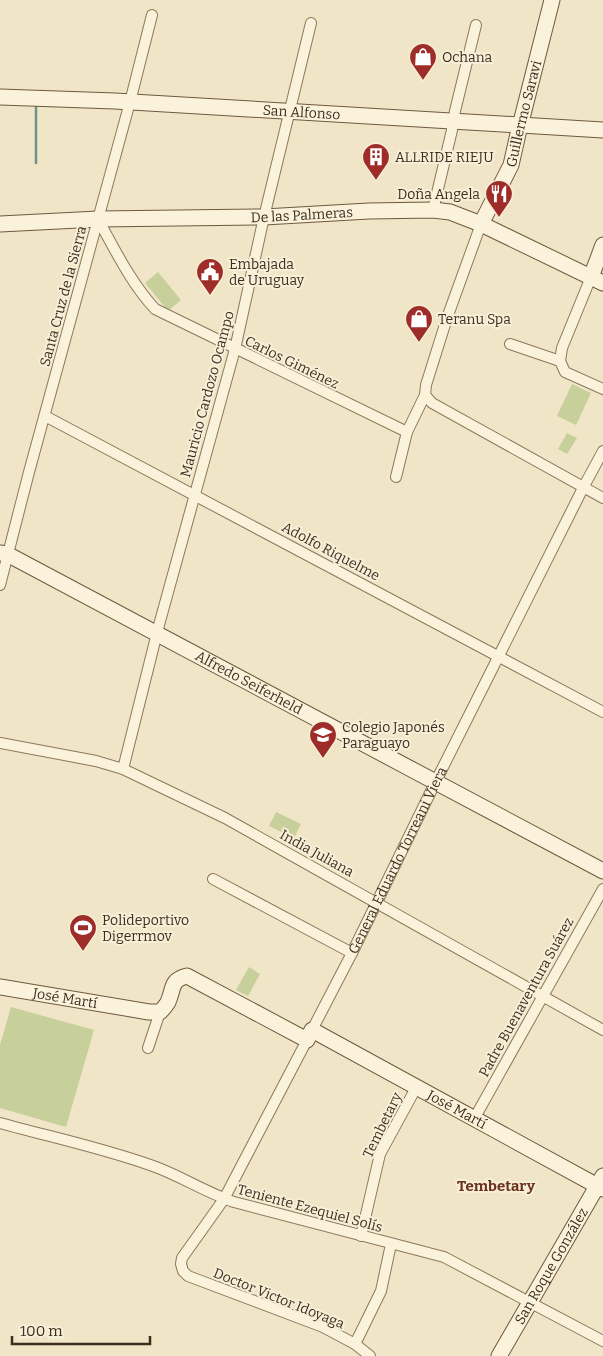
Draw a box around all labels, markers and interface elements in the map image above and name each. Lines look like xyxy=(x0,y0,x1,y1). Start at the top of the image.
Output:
shop icon: Ochana xyxy=(408,42,438,81)
place label: Ochana xyxy=(442,49,492,66)
street label: Guillermo Saravi xyxy=(503,59,545,169)
street label: San Alfonso xyxy=(262,102,341,123)
building icon: ALLRIDE RIEJU xyxy=(361,142,391,181)
place label: ALLRIDE RIEJU xyxy=(395,149,494,166)
restaurant icon: Doña Angela xyxy=(484,179,514,218)
place label: Doña Angela xyxy=(397,186,480,203)
street label: De las Palmeras xyxy=(251,204,353,226)
street label: Santa Cruz de la Sierra xyxy=(37,224,91,368)
place label: Embajada de Uruguay xyxy=(229,256,305,289)
public building icon: Embajada de Uruguay xyxy=(195,257,225,296)
shop icon: Teranu Spa xyxy=(404,304,434,343)
street label: Mauricio Cardozo Ocampo xyxy=(177,309,238,479)
place label: Teranu Spa xyxy=(438,311,511,328)
street label: Carlos Giménez xyxy=(242,332,342,393)
street label: Adolfo Riquelme xyxy=(279,519,383,584)
street label: Alfredo Seiferheld xyxy=(192,647,305,718)
place label: Colegio Japonés Paraguayo xyxy=(342,719,445,752)
school or university icon: Colegio Japonés Paraguayo xyxy=(308,720,338,759)
street label: General Eduardo Torreani Viera xyxy=(345,764,451,957)
street label: India Juliana xyxy=(277,826,357,881)
place label: Polideportivo Digerrmov xyxy=(102,912,189,945)
sports icon: Polideportivo Digerrmov xyxy=(68,913,98,952)
street label: Padre Buenaventura Suárez xyxy=(475,914,578,1080)
street label: José Martí xyxy=(31,984,99,1012)
street label: José Martí xyxy=(423,1086,490,1133)
street label: Tembetary xyxy=(359,1089,406,1161)
district label: Tembetary xyxy=(457,1177,536,1195)
street label: Teniente Ezequiel Solís xyxy=(235,1181,384,1236)
street label: San Roque González xyxy=(511,1205,592,1328)
street label: Doctor Victor Idoyaga xyxy=(211,1264,347,1333)
scale bar xyxy=(12,1314,150,1346)
text: 100 m xyxy=(20,1322,63,1340)

